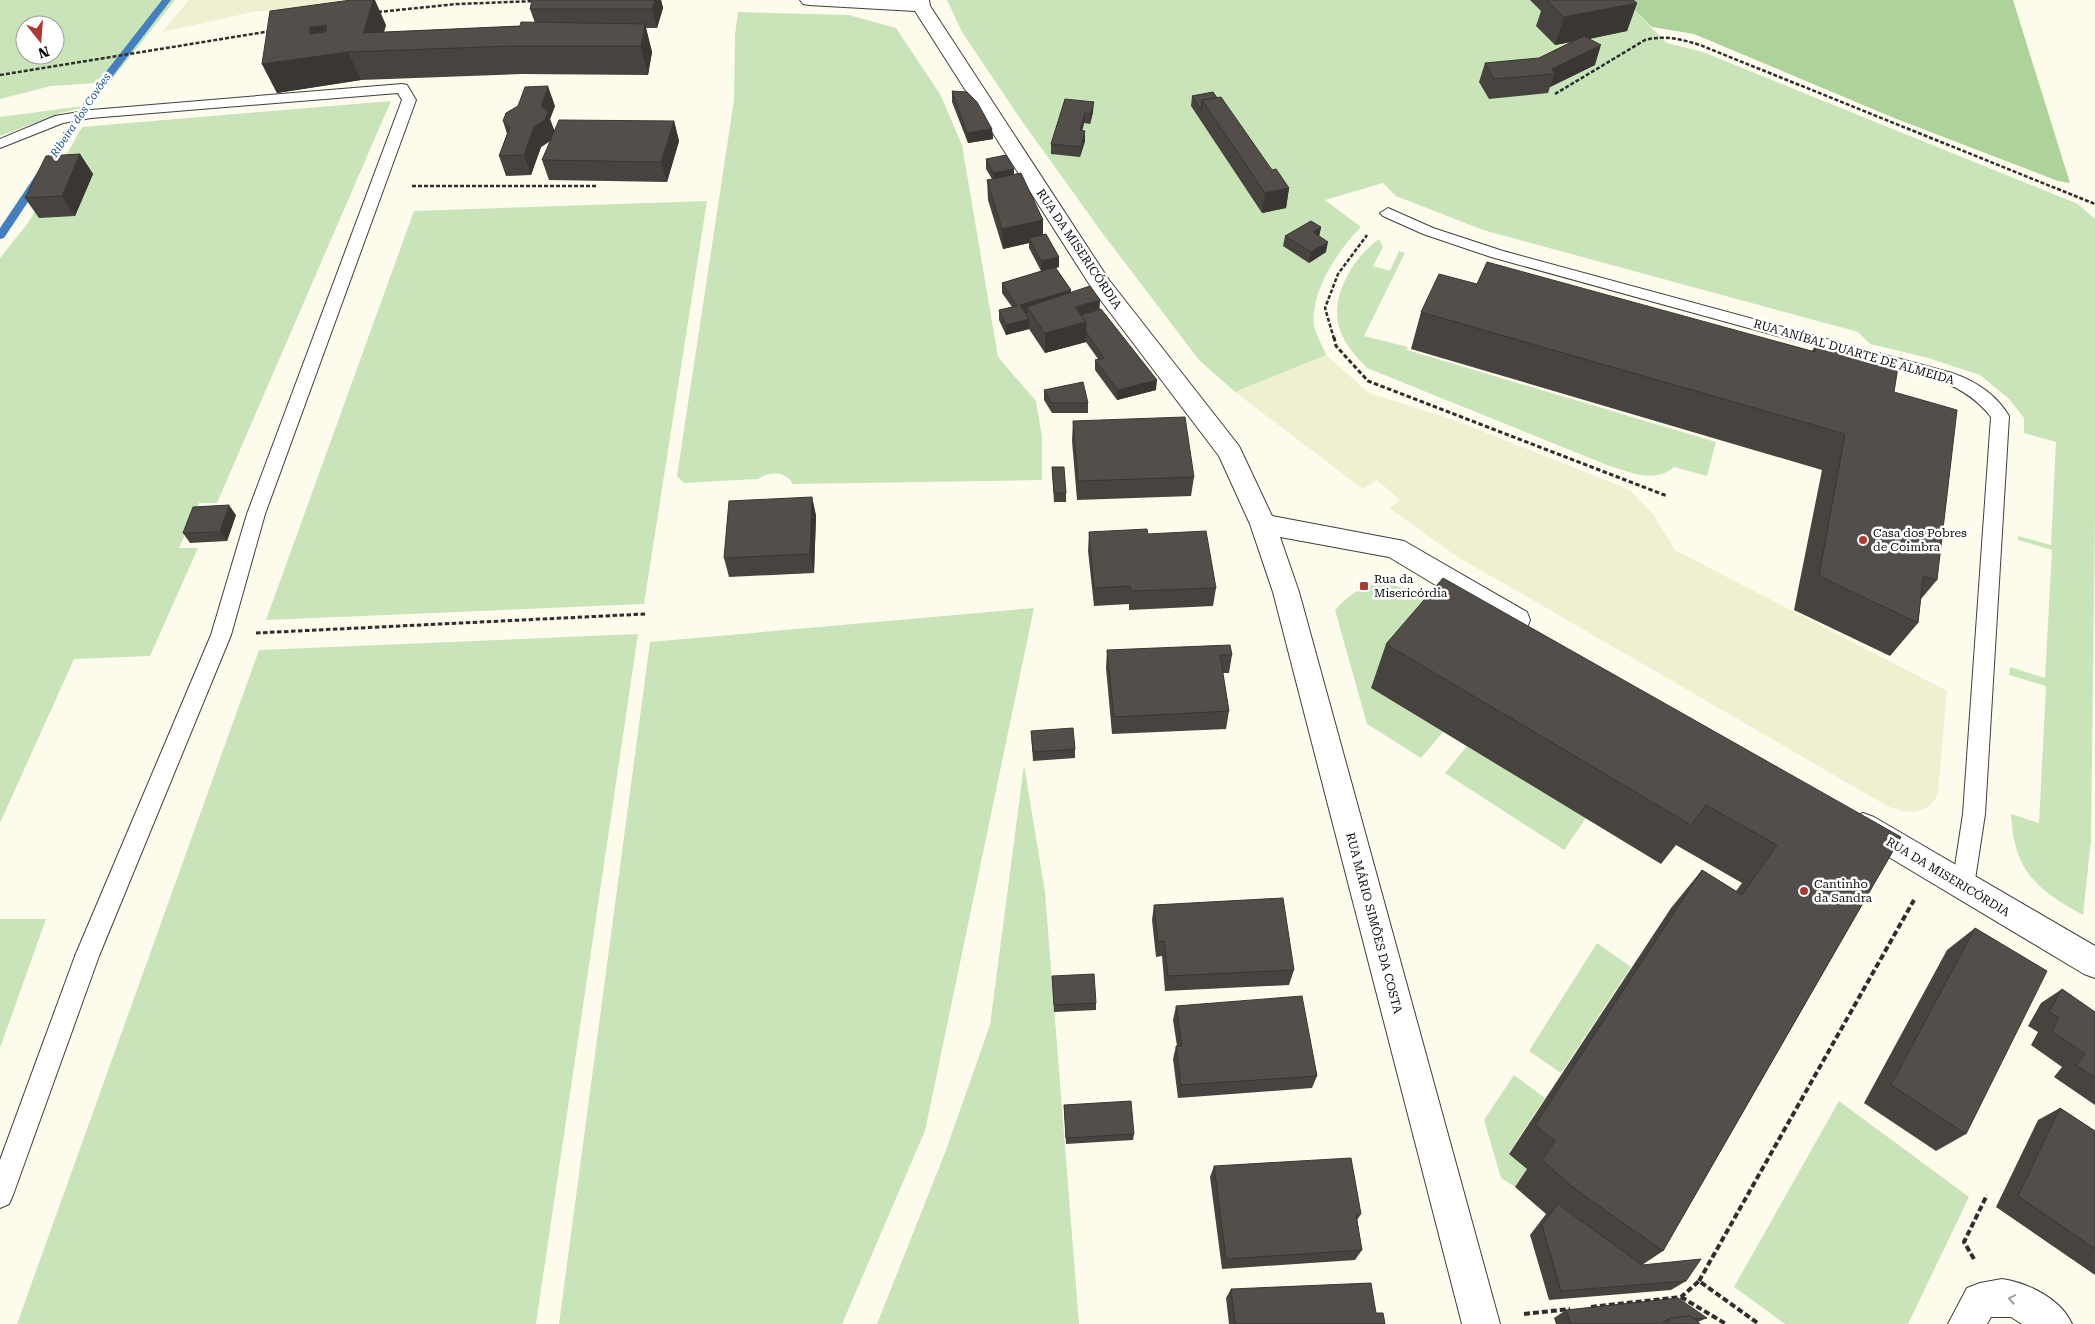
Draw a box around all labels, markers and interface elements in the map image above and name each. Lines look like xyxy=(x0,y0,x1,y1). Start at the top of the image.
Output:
north arrow xyxy=(15,15,65,65)
text: N xyxy=(36,43,51,62)
water label: Ribeira dos Covões xyxy=(47,71,113,160)
street label: RUA DA MISERICÓRDIA xyxy=(1034,186,1125,312)
street label: RUA ANÍBAL DUARTE DE ALMEIDA xyxy=(1752,317,1957,388)
place label: Casa dos Pobres de Coimbra xyxy=(1873,526,1967,554)
marker: Casa dos Pobres de Coimbra xyxy=(1857,534,1869,546)
place label: Rua da Misericórdia xyxy=(1374,572,1448,600)
marker: Rua da Misericórdia xyxy=(1358,580,1370,592)
street label: RUA MÁRIO SIMÕES DA COSTA xyxy=(1343,831,1405,1016)
street label: RUA DA MISERICÓRDIA xyxy=(1884,834,2013,920)
place label: Cantinho da Sandra xyxy=(1814,877,1873,905)
marker: Cantinho da Sandra xyxy=(1798,885,1810,897)
one-way arrow xyxy=(2008,1294,2017,1305)

